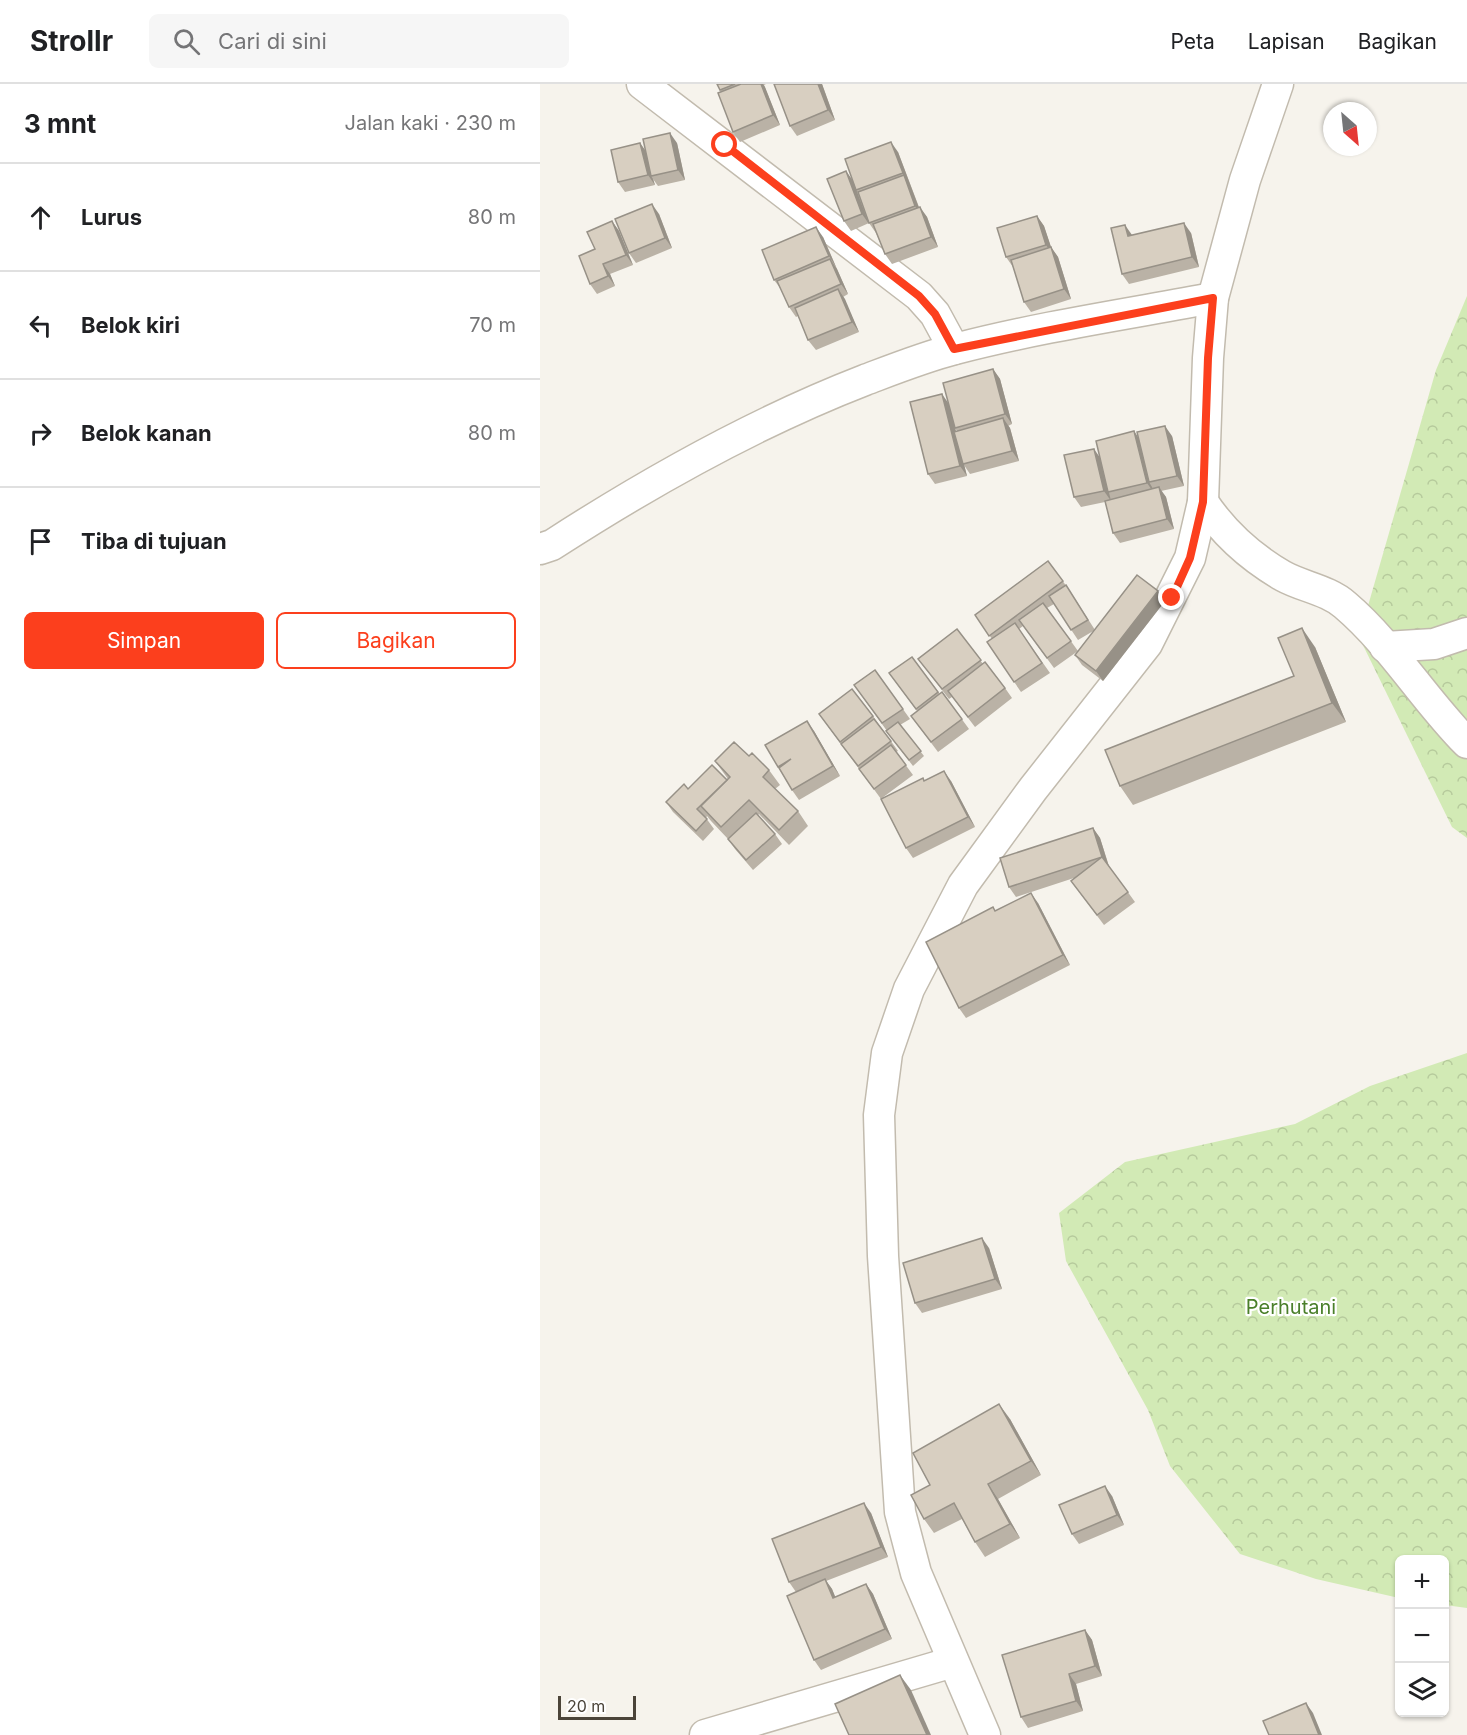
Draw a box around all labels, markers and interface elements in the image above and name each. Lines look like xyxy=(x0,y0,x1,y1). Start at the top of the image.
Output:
search box xyxy=(149,14,569,68)
text: Strollr xyxy=(30,24,113,58)
icon: search xyxy=(170,25,203,58)
text: Cari di sini xyxy=(218,28,327,54)
text: Peta xyxy=(1171,29,1215,54)
text: Lapisan xyxy=(1248,29,1325,54)
text: Bagikan xyxy=(1358,29,1437,54)
north arrow xyxy=(1323,102,1377,156)
text: 3 mnt xyxy=(24,108,96,139)
text: Jalan kaki · 230 m xyxy=(344,111,516,135)
route start xyxy=(711,131,737,157)
icon: ahead xyxy=(24,201,57,234)
text: Lurus xyxy=(81,204,142,230)
text: 80 m xyxy=(468,205,516,229)
icon: left xyxy=(24,309,57,342)
text: Belok kiri xyxy=(81,312,180,338)
text: 70 m xyxy=(469,313,516,337)
icon: right xyxy=(24,417,57,450)
text: Belok kanan xyxy=(81,420,212,446)
text: 80 m xyxy=(468,421,516,445)
icon: arrive xyxy=(24,525,57,558)
text: Tiba di tujuan xyxy=(81,528,227,554)
route end xyxy=(1158,584,1184,610)
button: Simpan xyxy=(24,612,264,669)
button: Bagikan xyxy=(276,612,516,669)
park label: Perhutani xyxy=(1246,1295,1336,1319)
map controls xyxy=(1395,1555,1449,1717)
button: + xyxy=(1395,1555,1449,1609)
button: − xyxy=(1395,1609,1449,1663)
button: layers xyxy=(1395,1663,1449,1717)
scale bar xyxy=(558,1693,636,1720)
text: 20 m xyxy=(567,1696,605,1716)

